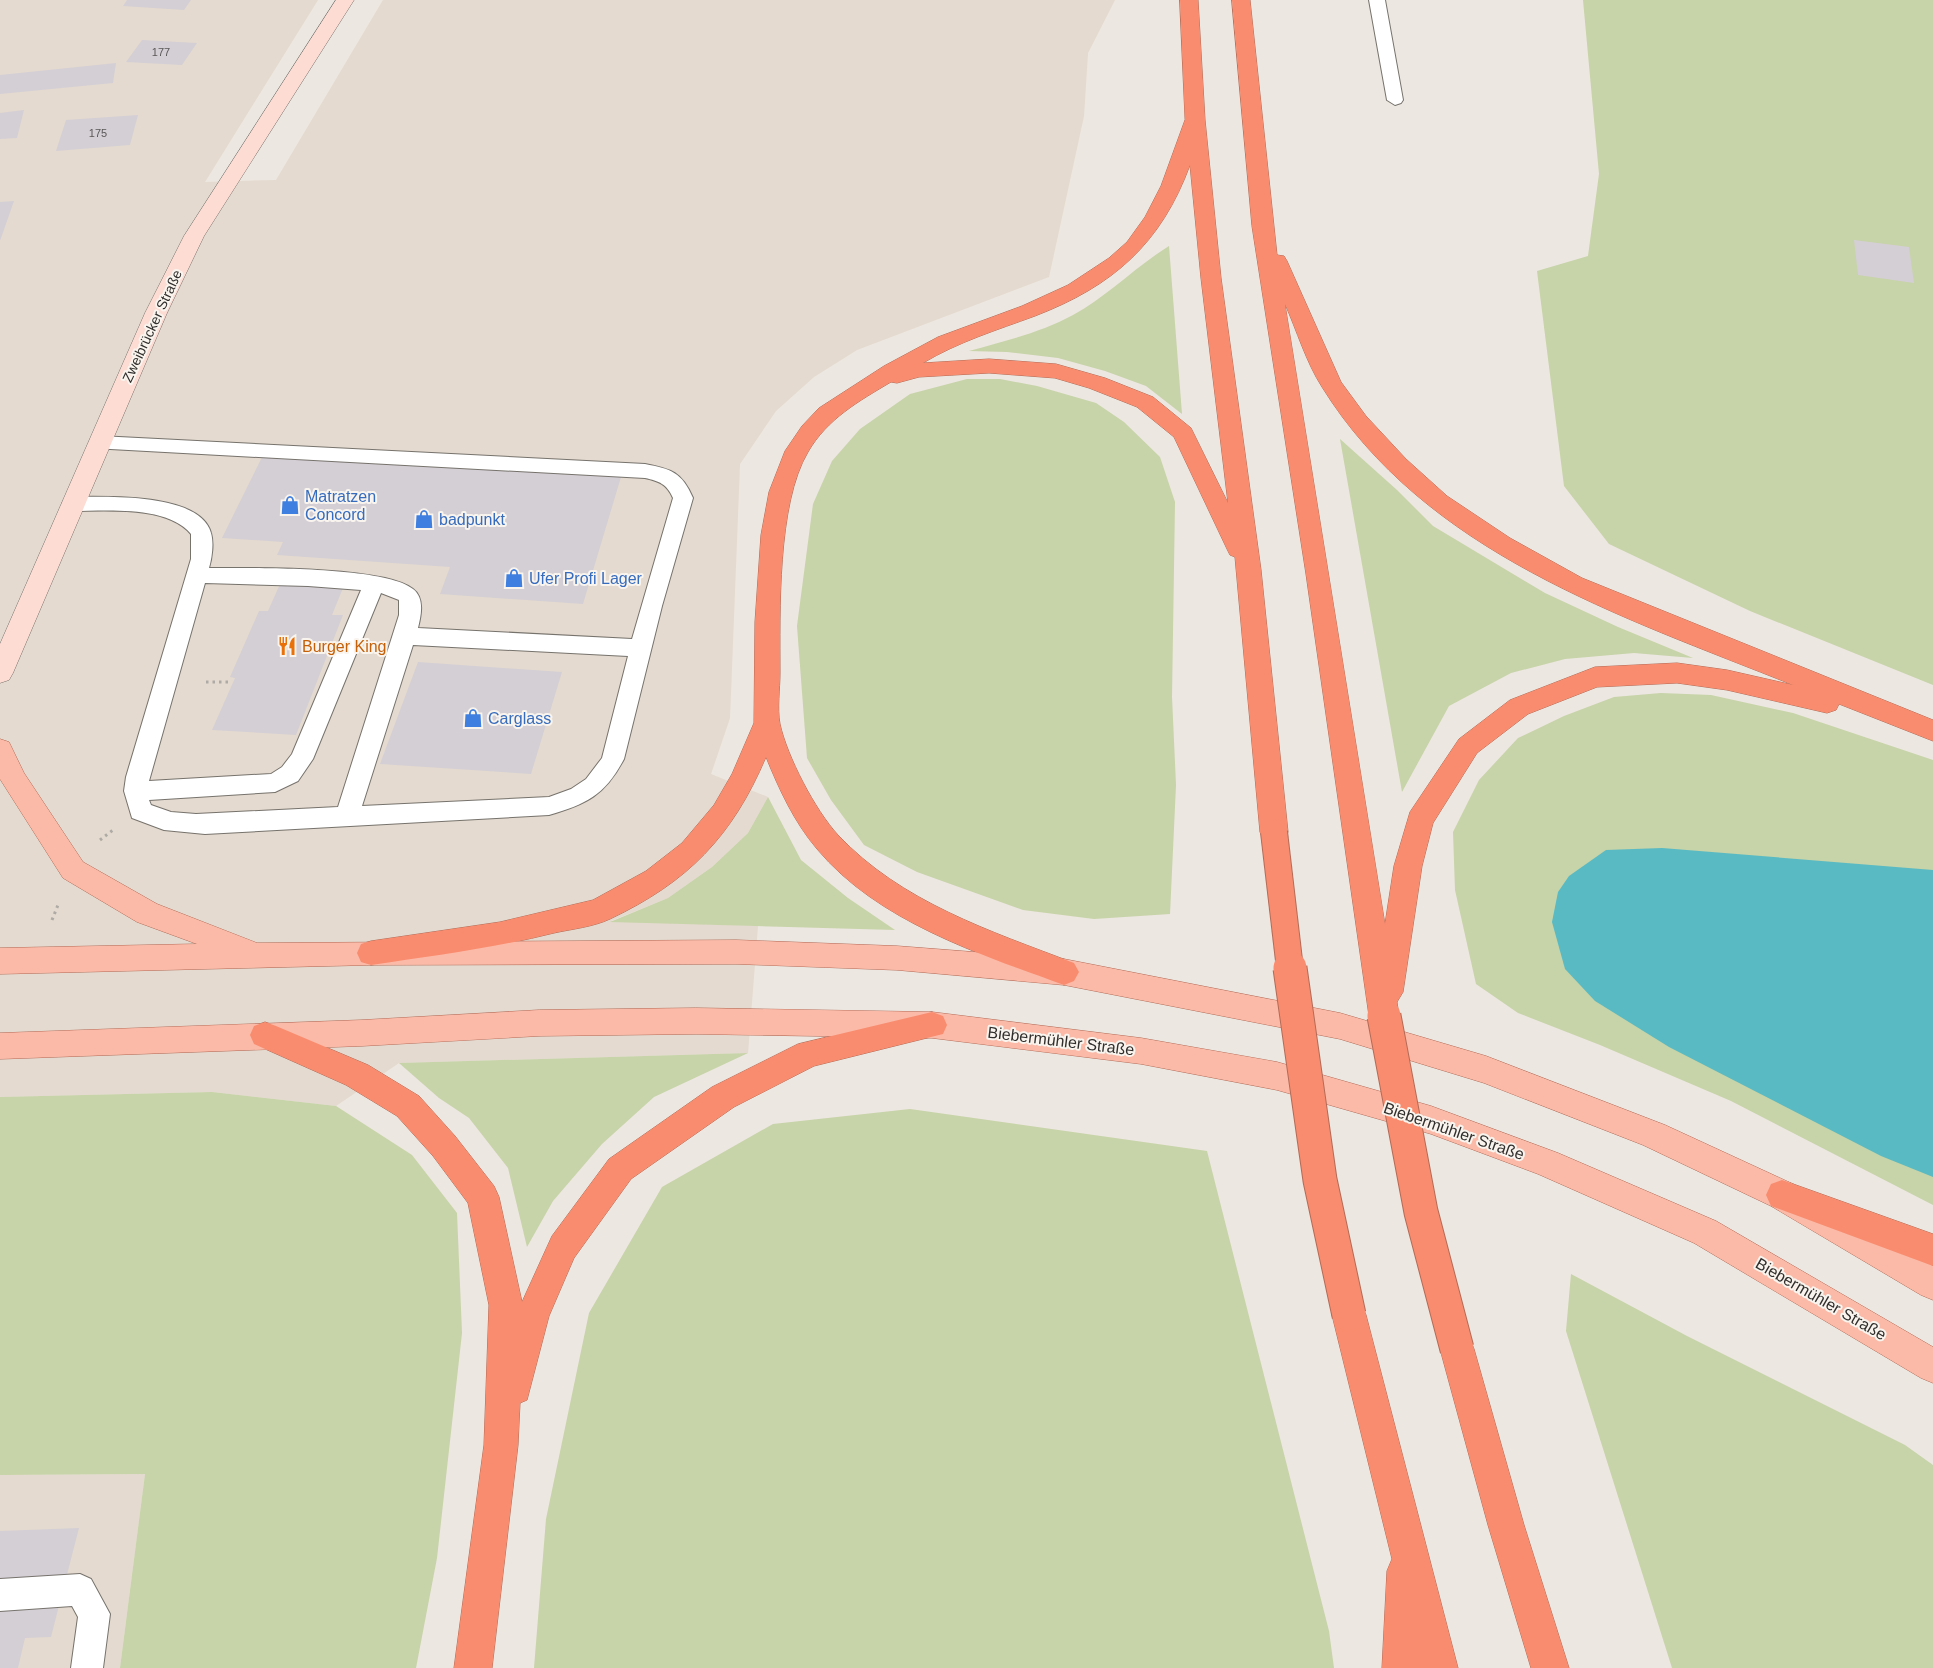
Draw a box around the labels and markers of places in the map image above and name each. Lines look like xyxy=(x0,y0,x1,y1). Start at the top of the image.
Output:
place label: Matratzen Concord xyxy=(305,488,376,523)
shop icon: Matratzen Concord xyxy=(279,494,301,516)
shop icon: badpunkt xyxy=(413,508,435,530)
place label: badpunkt xyxy=(439,511,505,528)
shop icon: Ufer Profi Lager xyxy=(503,567,525,589)
place label: Ufer Profi Lager xyxy=(529,570,643,587)
restaurant icon: Burger King xyxy=(276,635,298,657)
place label: Burger King xyxy=(302,638,387,655)
shop icon: Carglass xyxy=(462,707,484,729)
place label: Carglass xyxy=(488,710,551,727)

